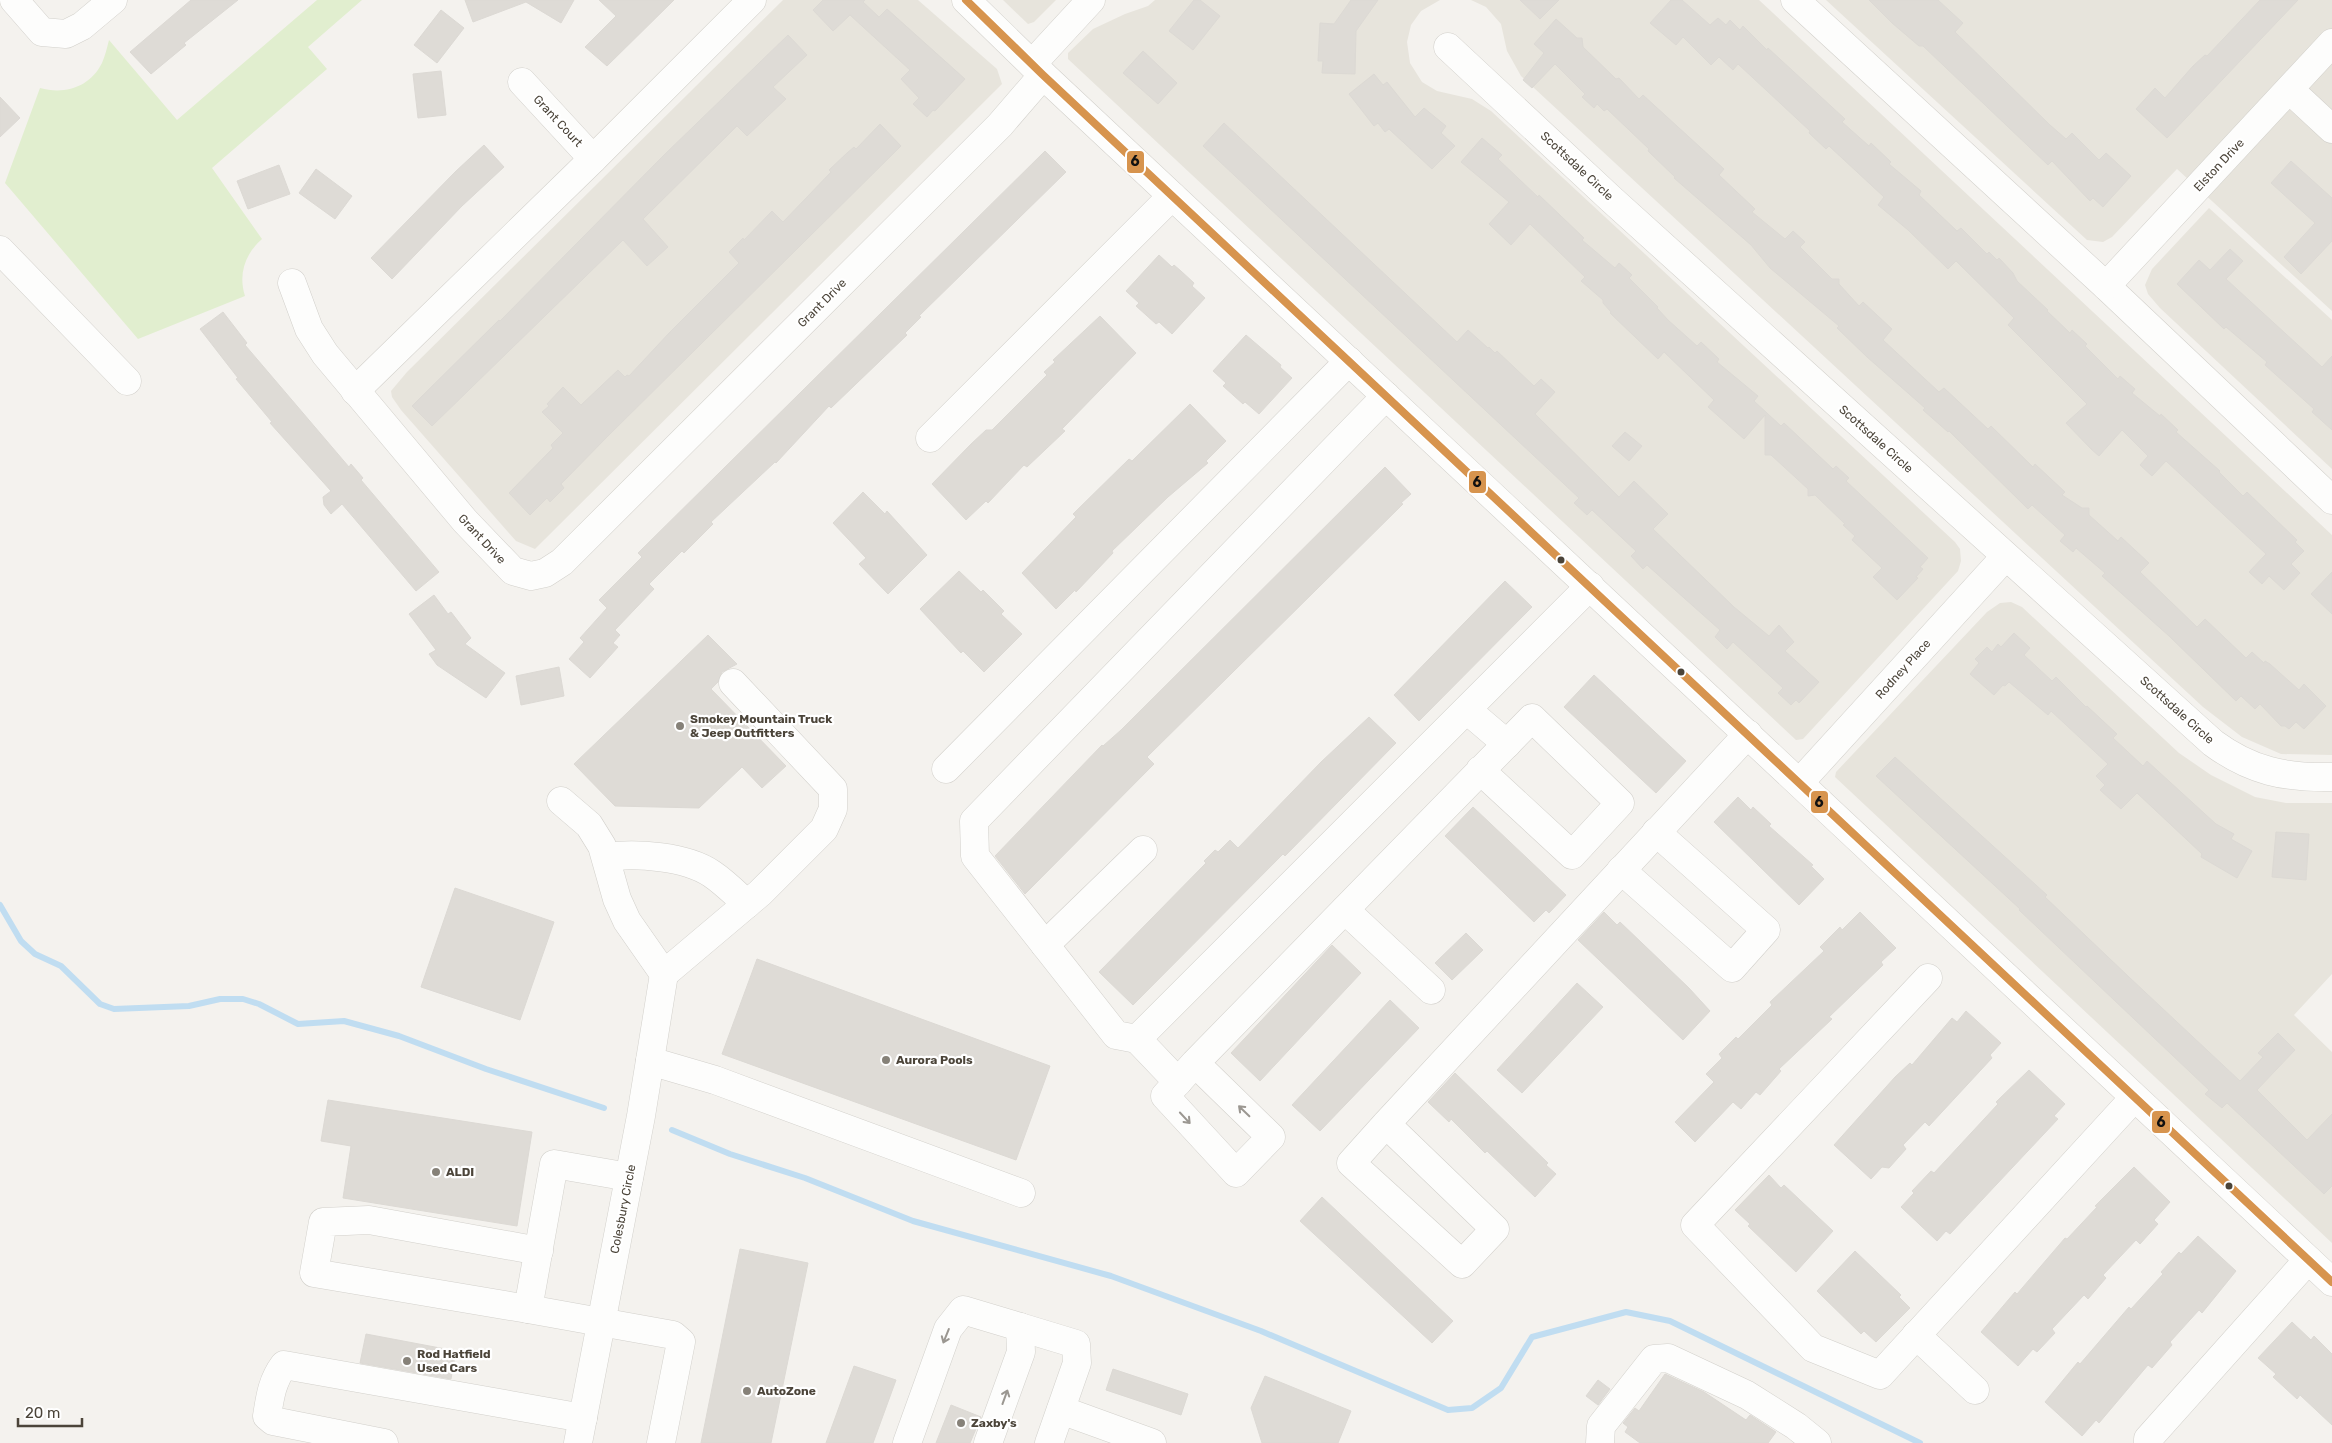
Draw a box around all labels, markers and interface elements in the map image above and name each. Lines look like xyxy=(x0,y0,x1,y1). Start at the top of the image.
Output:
street label: Grant Court xyxy=(531,92,586,150)
street label: Scottsdale Circle xyxy=(1538,129,1616,203)
street label: Elston Drive xyxy=(2191,136,2247,194)
line badge: 6 xyxy=(1126,150,1145,174)
text: 6 xyxy=(1130,153,1140,170)
street label: Grant Drive xyxy=(795,276,849,330)
street label: Scottsdale Circle xyxy=(1836,402,1916,476)
line badge: 6 xyxy=(1468,470,1487,494)
text: 6 xyxy=(1472,474,1482,491)
street label: Grant Drive xyxy=(455,511,509,567)
unlabelled marker xyxy=(1556,555,1566,565)
street label: Rodney Place xyxy=(1873,636,1934,702)
unlabelled marker xyxy=(1676,667,1686,677)
street label: Scottsdale Circle xyxy=(2137,673,2217,747)
place label: Smokey Mountain Truck & Jeep Outfitters xyxy=(690,712,832,740)
marker: Smokey Mountain Truck & Jeep Outfitters xyxy=(674,720,686,732)
line badge: 6 xyxy=(1810,790,1829,814)
text: 6 xyxy=(1814,794,1824,811)
place label: Aurora Pools xyxy=(896,1053,973,1067)
marker: Aurora Pools xyxy=(880,1054,892,1066)
one-way arrow xyxy=(1238,1105,1251,1117)
line badge: 6 xyxy=(2151,1110,2171,1134)
one-way arrow xyxy=(1179,1111,1191,1124)
text: 6 xyxy=(2156,1114,2166,1131)
street label: Colesbury Circle xyxy=(608,1163,639,1255)
place label: ALDI xyxy=(446,1165,474,1179)
marker: ALDI xyxy=(430,1166,442,1178)
unlabelled marker xyxy=(2224,1181,2234,1191)
one-way arrow xyxy=(941,1328,951,1343)
place label: Rod Hatfield Used Cars xyxy=(417,1347,491,1375)
marker: Rod Hatfield Used Cars xyxy=(401,1355,413,1367)
place label: AutoZone xyxy=(757,1384,816,1398)
marker: AutoZone xyxy=(741,1385,753,1397)
one-way arrow xyxy=(1001,1390,1010,1405)
scale bar xyxy=(18,1396,81,1428)
text: 20 m xyxy=(25,1404,60,1422)
place label: Zaxby's xyxy=(971,1416,1017,1430)
marker: Zaxby's xyxy=(955,1417,967,1429)

